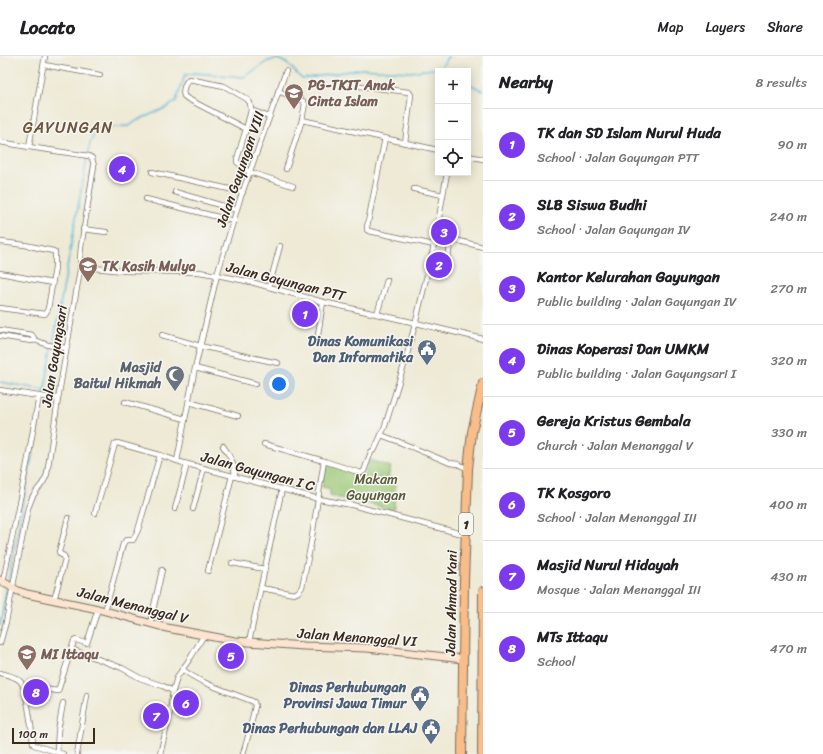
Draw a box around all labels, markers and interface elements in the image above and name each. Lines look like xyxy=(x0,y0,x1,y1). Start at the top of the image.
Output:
text: Locato xyxy=(20,11,75,44)
text: Map xyxy=(658,15,683,40)
text: Layers xyxy=(705,15,745,40)
text: Share xyxy=(767,15,803,40)
text: Nearby xyxy=(499,67,553,97)
map controls xyxy=(435,68,471,176)
button: + xyxy=(435,68,471,104)
text: 8 results xyxy=(755,71,807,94)
place label: PG-TKIT Anak Cinta Islam xyxy=(307,73,395,114)
school or university icon: PG-TKIT Anak Cinta Islam xyxy=(283,82,305,110)
button: − xyxy=(435,104,471,140)
street label: Jalan Gayungan VIII xyxy=(209,107,272,232)
district label: GAYUNGAN xyxy=(23,113,113,142)
text: TK dan SD Islam Nurul Huda xyxy=(537,120,721,146)
text: 1 xyxy=(509,133,515,156)
text: 90 m xyxy=(777,133,807,156)
button: locate xyxy=(435,140,471,176)
text: School · Jalan Gayungan PTT xyxy=(537,146,699,169)
pin: 4 xyxy=(109,154,135,184)
text: SLB Siswa Budhi xyxy=(537,192,647,218)
text: 2 xyxy=(508,205,516,228)
text: 240 m xyxy=(770,205,807,228)
pin: 3 xyxy=(431,217,457,247)
text: School · Jalan Gayungan IV xyxy=(537,218,691,241)
pin: 2 xyxy=(426,250,452,280)
place label: TK Kasih Mulya xyxy=(102,254,196,279)
street label: Jalan Gayungan PTT xyxy=(223,254,349,309)
school or university icon: TK Kasih Mulya xyxy=(77,255,99,283)
text: Kantor Kelurahan Gayungan xyxy=(537,264,720,290)
text: 3 xyxy=(508,277,516,300)
text: 270 m xyxy=(770,277,807,300)
text: Public building · Jalan Gayungan IV xyxy=(537,290,737,313)
pin: 1 xyxy=(292,299,318,329)
street label: Jalan Gayungsari xyxy=(34,302,75,410)
place label: Dinas Komunikasi Dan Informatika xyxy=(308,329,414,370)
text: Dinas Koperasi Dan UMKM xyxy=(537,336,709,362)
public building icon: Dinas Komunikasi Dan Informatika xyxy=(416,338,438,366)
text: 4 xyxy=(508,349,516,372)
text: 320 m xyxy=(771,349,807,372)
place label: Masjid Baitul Hikmah xyxy=(74,355,163,396)
text: Public building · Jalan Gayungsari I xyxy=(537,362,736,385)
mosque icon: Masjid Baitul Hikmah xyxy=(164,364,186,392)
your location xyxy=(269,374,289,394)
text: Gereja Kristus Gembala xyxy=(537,408,691,434)
text: 5 xyxy=(508,421,516,444)
text: 330 m xyxy=(771,421,807,444)
text: Church · Jalan Menanggal V xyxy=(537,434,693,457)
street label: Jalan Gayungan I C xyxy=(197,444,318,499)
park label: Makam Gayungan xyxy=(346,467,406,508)
text: TK Kosgoro xyxy=(537,480,611,506)
text: 6 xyxy=(508,493,516,516)
text: 400 m xyxy=(769,493,807,516)
text: School · Jalan Menanggal III xyxy=(537,506,697,529)
road number: 1 xyxy=(459,513,473,535)
street label: Jalan Ahmad Yani xyxy=(438,549,465,657)
text: Masjid Nurul Hidayah xyxy=(537,552,679,578)
text: 7 xyxy=(508,565,516,588)
text: 430 m xyxy=(770,565,807,588)
text: Mosque · Jalan Menanggal III xyxy=(537,578,701,601)
street label: Jalan Menanggal V xyxy=(74,579,192,632)
street label: Jalan Menanggal VI xyxy=(296,621,419,654)
text: MTs Ittaqu xyxy=(537,624,608,650)
text: 8 xyxy=(508,637,516,660)
text: 470 m xyxy=(770,637,807,660)
pin: 5 xyxy=(218,641,244,671)
place label: MI Ittaqu xyxy=(40,642,99,667)
school or university icon: MI Ittaqu xyxy=(16,643,38,671)
text: School xyxy=(537,650,575,673)
place label: Dinas Perhubungan Provinsi Jawa Timur xyxy=(284,675,407,716)
pin: 8 xyxy=(23,677,49,707)
public building icon: Dinas Perhubungan Provinsi Jawa Timur xyxy=(409,684,431,712)
pin: 6 xyxy=(173,688,199,718)
pin: 7 xyxy=(143,701,169,731)
place label: Dinas Perhubungan dan LLAJ xyxy=(242,716,417,741)
public building icon: Dinas Perhubungan dan LLAJ xyxy=(420,717,442,745)
text: 100 m xyxy=(18,725,48,744)
scale bar xyxy=(12,726,95,745)

